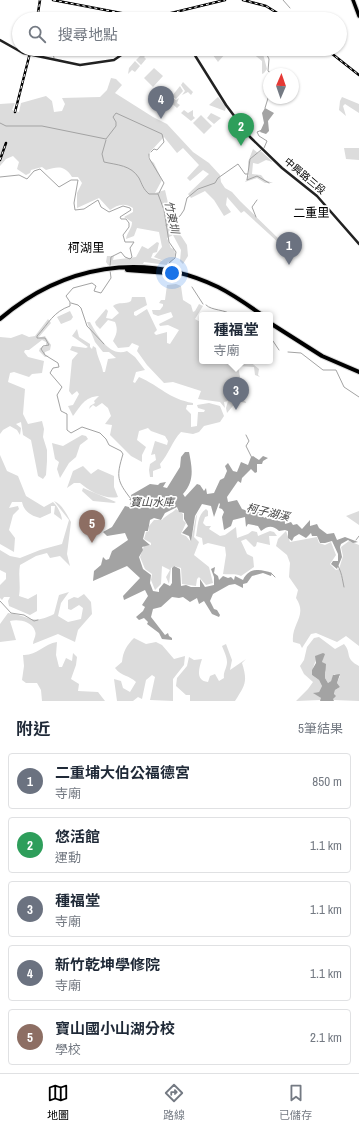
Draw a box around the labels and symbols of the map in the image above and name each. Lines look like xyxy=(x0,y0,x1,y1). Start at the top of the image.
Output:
north arrow xyxy=(263,68,299,104)
pin: 4 xyxy=(148,86,174,119)
pin: 2 xyxy=(228,113,254,146)
street label: 中興路三段 xyxy=(282,155,328,197)
water label: 竹東圳 xyxy=(162,199,183,237)
district label: 二重里 xyxy=(293,205,329,221)
pin: 1 xyxy=(276,232,302,265)
district label: 柯湖里 xyxy=(68,240,104,256)
your location xyxy=(162,263,182,283)
pin: 3 xyxy=(223,377,249,410)
water label: 寶山水庫 xyxy=(130,495,176,509)
water label: 柯子湖溪 xyxy=(245,500,293,524)
pin: 5 xyxy=(79,510,105,543)

